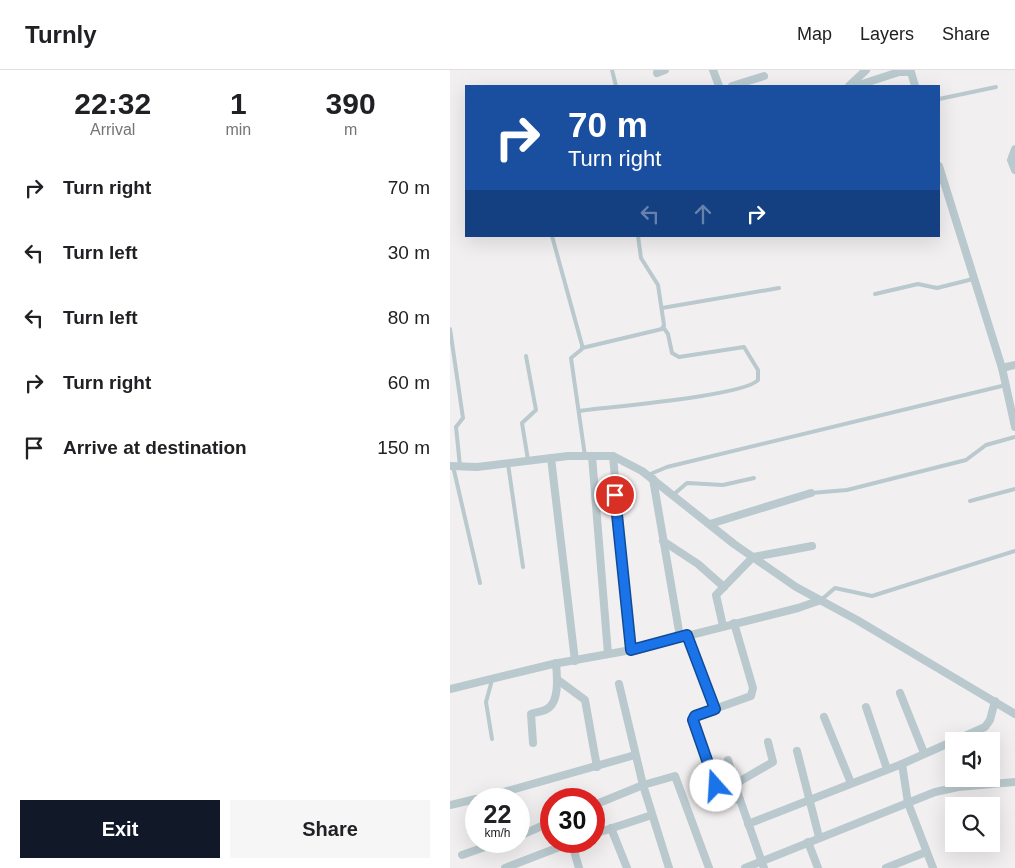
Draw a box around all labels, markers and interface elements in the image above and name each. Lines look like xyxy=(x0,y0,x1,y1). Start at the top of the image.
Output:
text: Turnly xyxy=(25,21,97,48)
text: Map xyxy=(797,24,832,44)
text: Layers xyxy=(860,24,914,44)
text: Share xyxy=(942,24,990,44)
text: 22:32 xyxy=(74,87,151,120)
text: 1 xyxy=(230,87,247,120)
text: 390 xyxy=(326,87,376,120)
icon: right xyxy=(485,105,550,170)
text: 70 m xyxy=(568,105,648,144)
text: Arrival xyxy=(90,121,135,138)
text: min xyxy=(225,121,251,138)
text: m xyxy=(344,121,357,138)
text: Turn right xyxy=(568,146,661,171)
icon: right xyxy=(20,174,48,202)
text: Turn right xyxy=(63,177,151,198)
text: 70 m xyxy=(388,177,430,198)
icon: left xyxy=(636,200,664,228)
icon: ahead xyxy=(689,200,717,228)
icon: right xyxy=(742,200,770,228)
icon: left xyxy=(20,239,48,267)
text: Turn left xyxy=(63,242,138,263)
text: 30 m xyxy=(388,242,430,263)
icon: left xyxy=(20,304,48,332)
text: Turn left xyxy=(63,307,138,328)
text: 80 m xyxy=(388,307,430,328)
icon: right xyxy=(20,369,48,397)
text: Turn right xyxy=(63,372,151,393)
text: 60 m xyxy=(388,372,430,393)
icon: arrive xyxy=(20,434,48,462)
text: Arrive at destination xyxy=(63,437,247,458)
text: 150 m xyxy=(377,437,430,458)
pin xyxy=(594,474,636,516)
icon: arrive xyxy=(601,481,629,509)
map controls xyxy=(945,732,1000,852)
button: sound xyxy=(945,732,1000,787)
position arrow xyxy=(689,759,741,811)
speed limit sign: 30 xyxy=(540,788,605,853)
button: search xyxy=(945,797,1000,852)
button: Exit xyxy=(20,800,220,858)
button: Share xyxy=(230,800,430,858)
text: 22 xyxy=(484,800,511,828)
text: km/h xyxy=(484,826,511,840)

